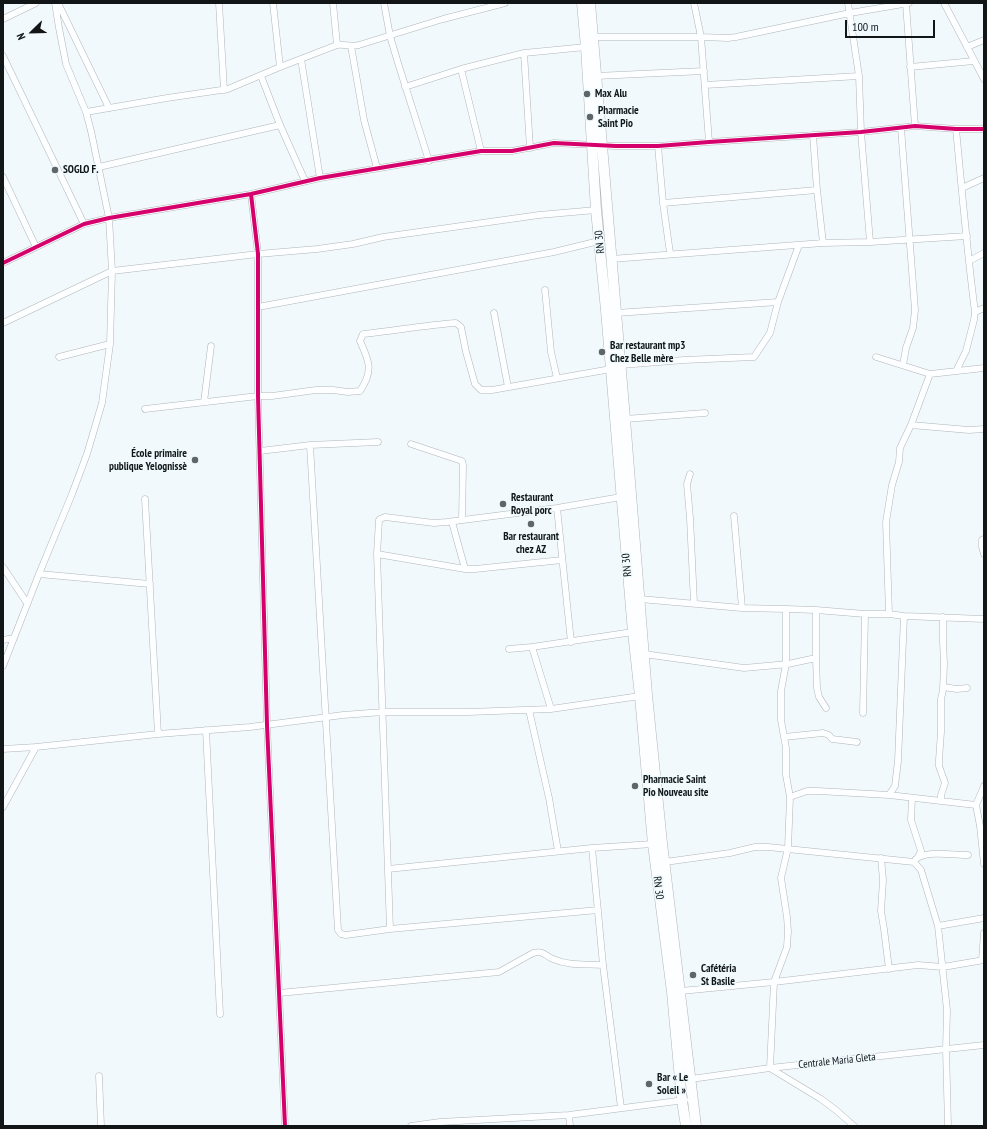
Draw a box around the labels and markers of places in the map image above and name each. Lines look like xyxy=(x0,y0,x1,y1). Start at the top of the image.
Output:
place label: Max Alu xyxy=(595,87,627,101)
marker: Max Alu xyxy=(582,89,592,99)
place label: Pharmacie Saint Pio xyxy=(598,104,639,130)
marker: Pharmacie Saint Pio xyxy=(585,112,595,122)
place label: SOGLO F. xyxy=(63,163,98,177)
marker: SOGLO F. xyxy=(50,165,60,175)
place label: Bar restaurant mp3 Chez Belle mère xyxy=(610,339,685,365)
marker: Bar restaurant mp3 Chez Belle mère xyxy=(597,347,607,357)
place label: École primaire publique Yelognissè xyxy=(109,447,187,473)
marker: École primaire publique Yelognissè xyxy=(190,455,200,465)
place label: Restaurant Royal porc xyxy=(511,491,553,517)
marker: Restaurant Royal porc xyxy=(498,499,508,509)
marker: Bar restaurant chez AZ xyxy=(526,519,536,529)
place label: Bar restaurant chez AZ xyxy=(503,530,559,556)
place label: Pharmacie Saint Pio Nouveau site xyxy=(643,773,709,799)
marker: Pharmacie Saint Pio Nouveau site xyxy=(630,781,640,791)
place label: Cafétéria St Basile xyxy=(701,962,736,988)
marker: Cafétéria St Basile xyxy=(688,970,698,980)
place label: Bar « Le Soleil » xyxy=(657,1071,688,1097)
marker: Bar « Le Soleil » xyxy=(644,1079,654,1089)

